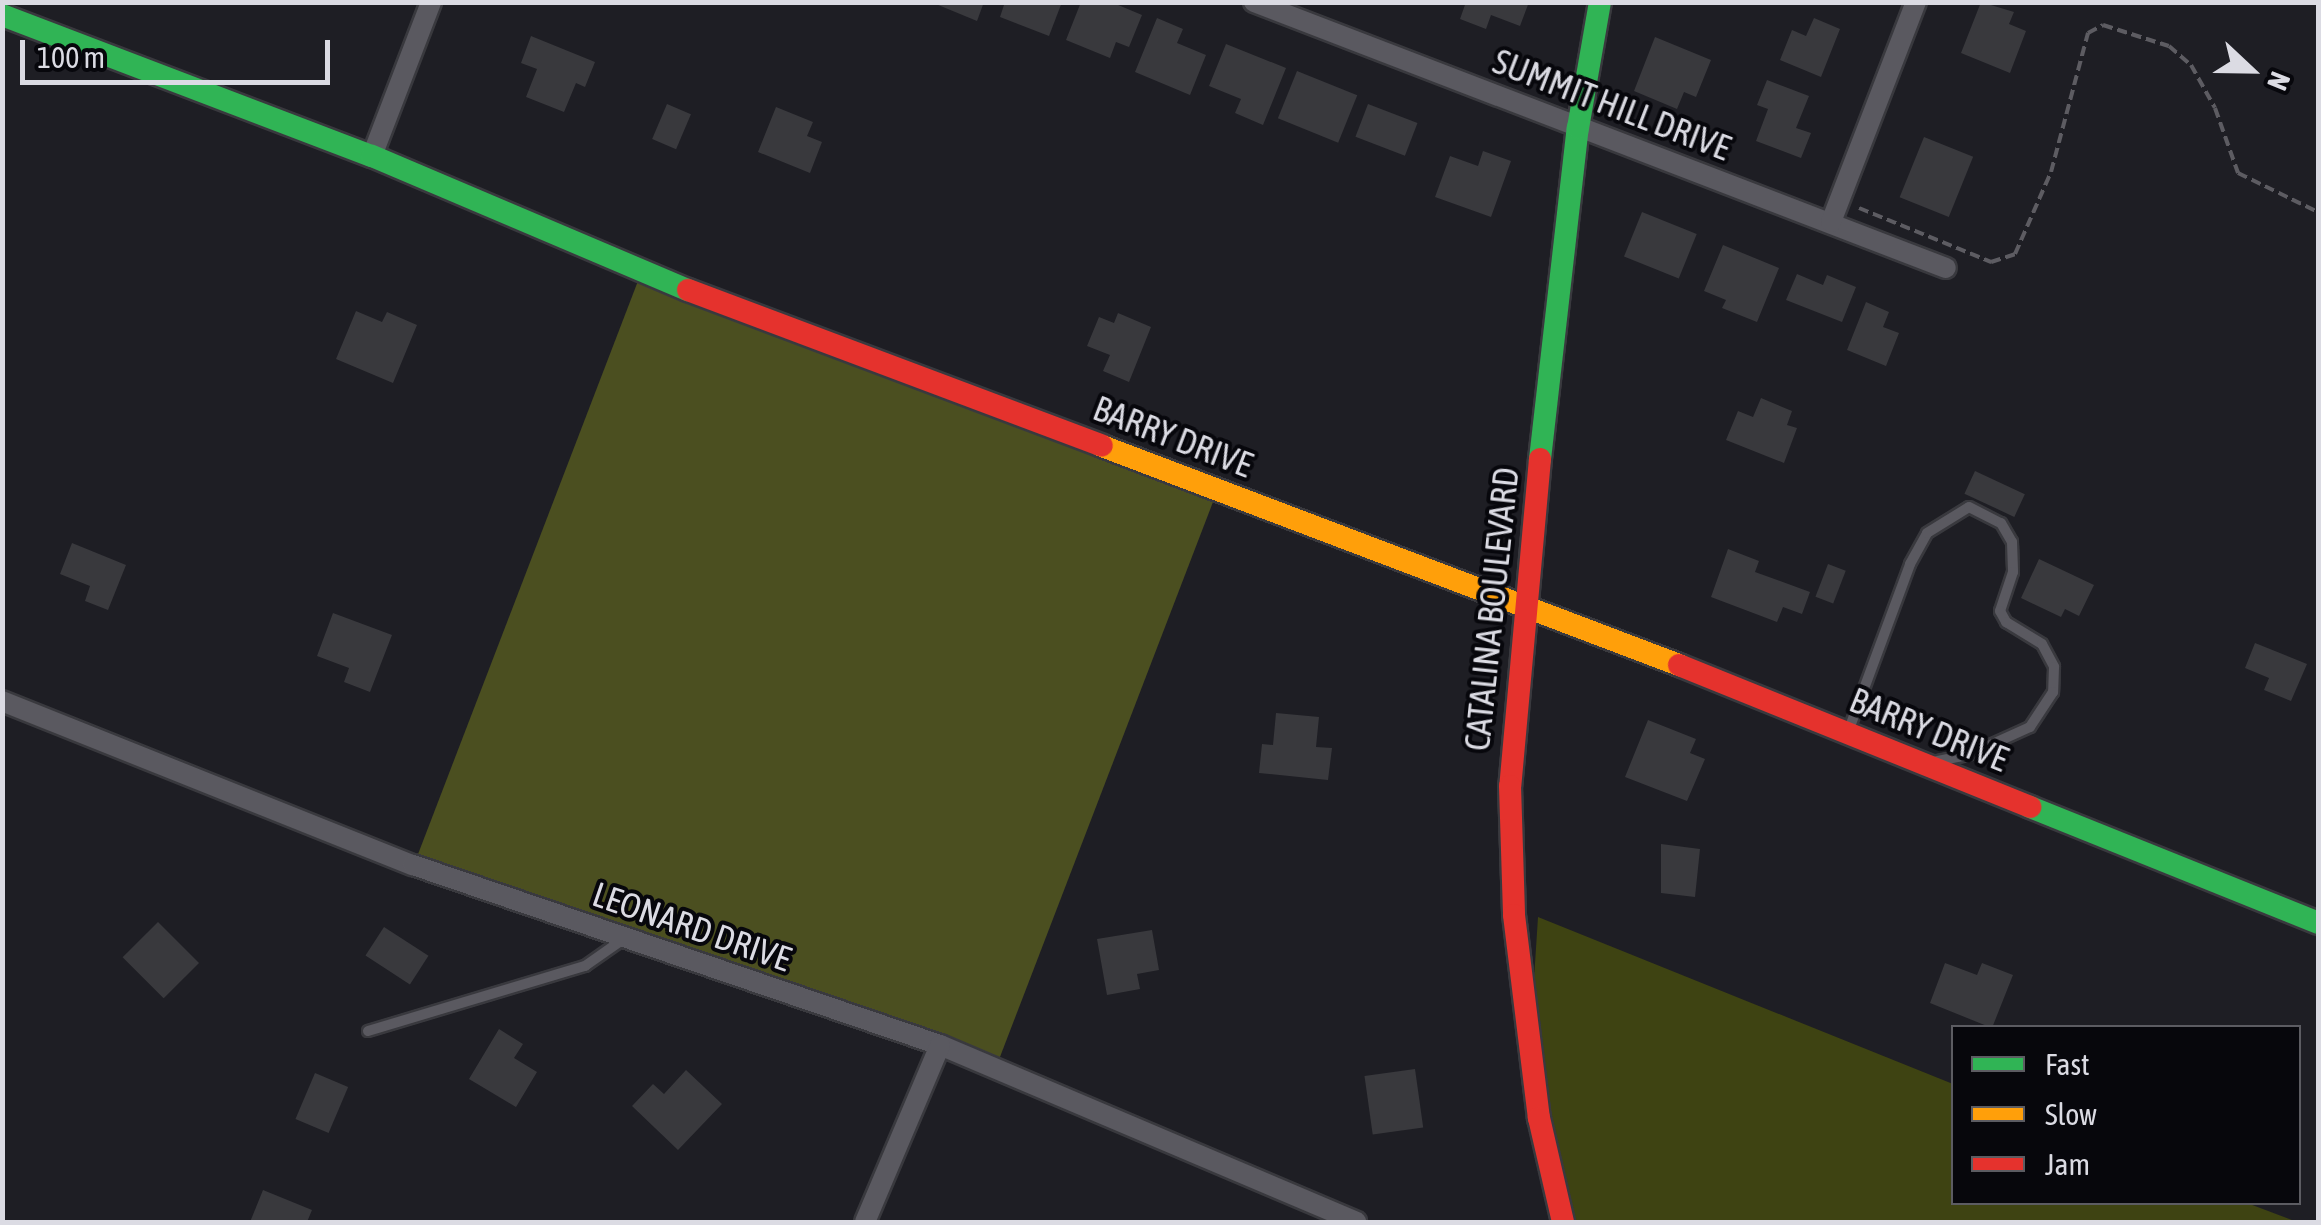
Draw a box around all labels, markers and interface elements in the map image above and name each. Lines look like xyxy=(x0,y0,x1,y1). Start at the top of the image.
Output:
scale bar xyxy=(25,20,335,82)
north arrow xyxy=(2201,20,2301,120)
street label: SUMMIT HILL DRIVE xyxy=(1488,39,1736,169)
text: 100 m xyxy=(37,40,105,74)
text: N xyxy=(2261,68,2297,95)
street label: BARRY DRIVE xyxy=(1088,386,1258,486)
street label: CATALINA BOULEVARD xyxy=(1455,465,1527,753)
street label: BARRY DRIVE xyxy=(1844,678,2014,780)
street label: LEONARD DRIVE xyxy=(587,873,797,979)
legend xyxy=(1951,1025,2301,1205)
text: Fast xyxy=(2045,1047,2090,1081)
text: Slow xyxy=(2045,1097,2097,1131)
text: Jam xyxy=(2045,1147,2090,1181)

